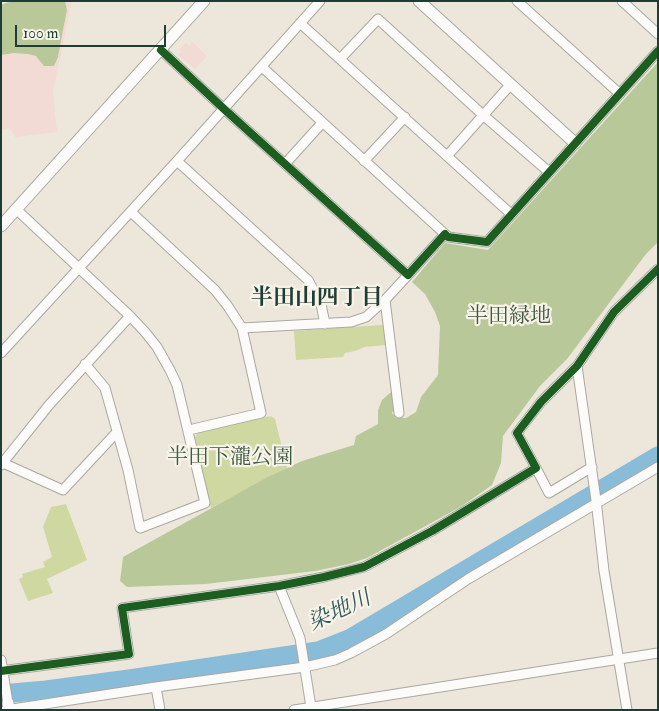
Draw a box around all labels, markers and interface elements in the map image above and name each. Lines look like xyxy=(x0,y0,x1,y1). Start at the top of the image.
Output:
scale bar xyxy=(18,15,169,47)
text: 100 m xyxy=(23,24,58,43)
district label: 半田山四丁目 xyxy=(251,286,383,312)
park label: 半田緑地 xyxy=(467,304,551,330)
park label: 半田下瀧公園 xyxy=(167,445,293,471)
water label: 染地川 xyxy=(305,586,375,638)

